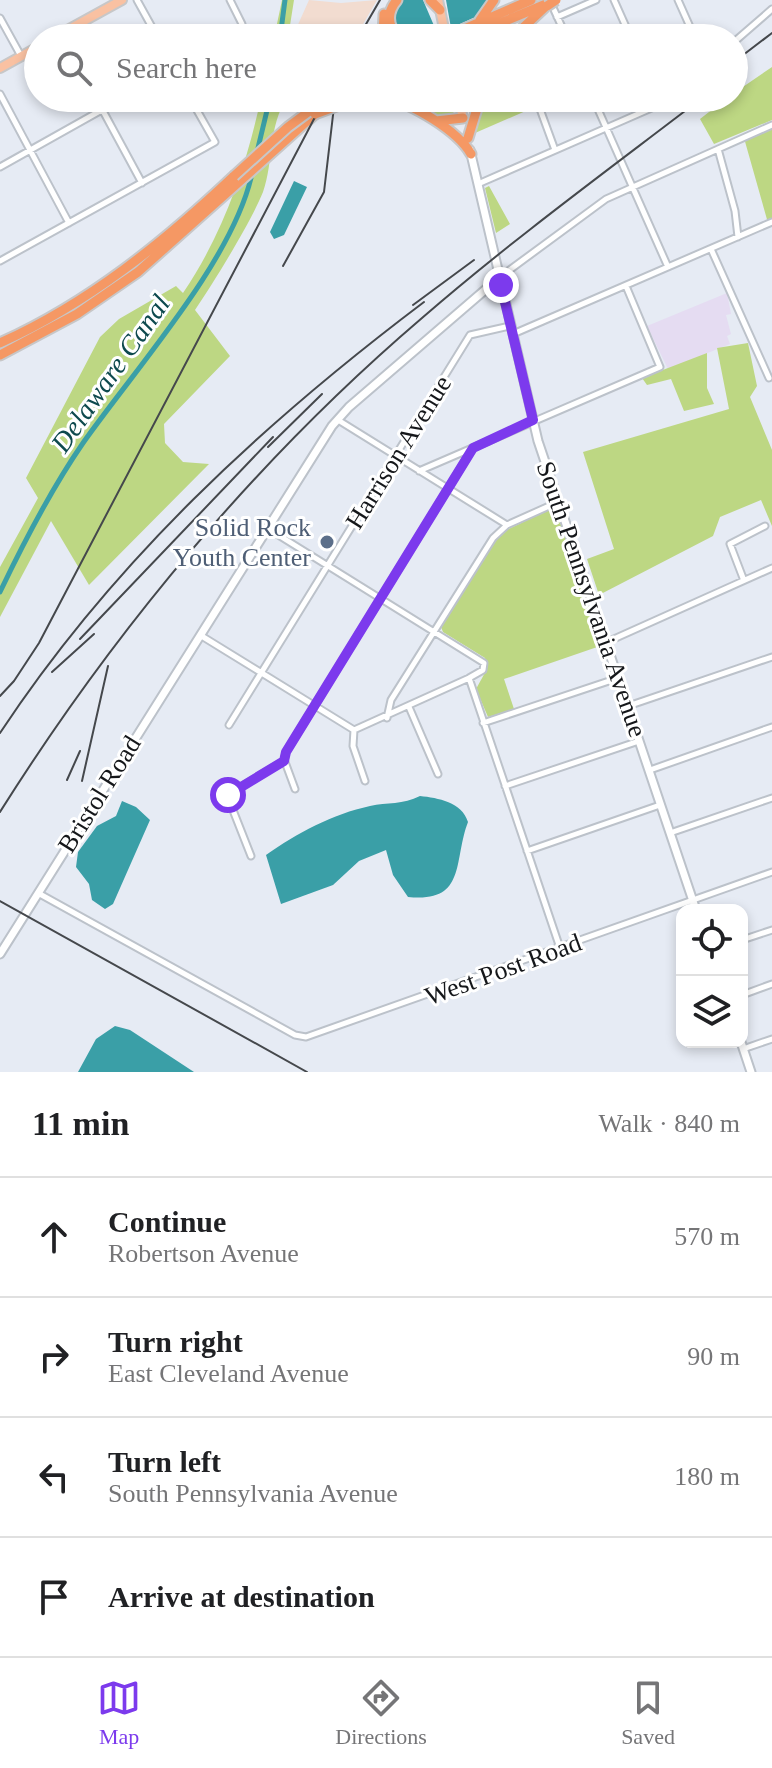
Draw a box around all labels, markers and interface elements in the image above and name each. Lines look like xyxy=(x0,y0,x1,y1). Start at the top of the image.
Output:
search box xyxy=(24,24,748,112)
icon: search xyxy=(52,46,96,90)
text: Search here xyxy=(116,51,257,84)
route end xyxy=(483,267,519,303)
water label: Delaware Canal xyxy=(44,289,176,459)
street label: Harrison Avenue xyxy=(340,370,457,534)
street label: South Pennsylvania Avenue xyxy=(531,457,652,741)
place label: Solid Rock Youth Center xyxy=(173,513,311,572)
marker: Solid Rock Youth Center xyxy=(318,533,336,551)
street label: Bristol Road xyxy=(52,731,147,858)
route start xyxy=(210,777,246,813)
map controls xyxy=(676,904,748,1048)
button: locate xyxy=(676,904,748,976)
street label: West Post Road xyxy=(421,928,585,1011)
button: layers xyxy=(676,976,748,1048)
text: 11 min xyxy=(32,1105,129,1142)
text: Walk · 840 m xyxy=(598,1109,740,1138)
text: Continue xyxy=(108,1205,226,1238)
icon: ahead xyxy=(32,1215,76,1259)
text: 570 m xyxy=(674,1222,740,1251)
text: Robertson Avenue xyxy=(108,1239,299,1268)
text: Turn right xyxy=(108,1325,243,1358)
icon: right xyxy=(32,1335,76,1379)
text: 90 m xyxy=(687,1342,740,1371)
text: East Cleveland Avenue xyxy=(108,1359,349,1388)
text: Turn left xyxy=(108,1445,221,1478)
icon: left xyxy=(32,1455,76,1499)
text: 180 m xyxy=(674,1462,740,1491)
text: South Pennsylvania Avenue xyxy=(108,1479,398,1508)
icon: arrive xyxy=(32,1575,76,1619)
text: Arrive at destination xyxy=(108,1580,375,1613)
tab: Map xyxy=(97,1676,141,1750)
tab: Directions xyxy=(335,1676,427,1750)
tab: Saved xyxy=(621,1676,675,1750)

